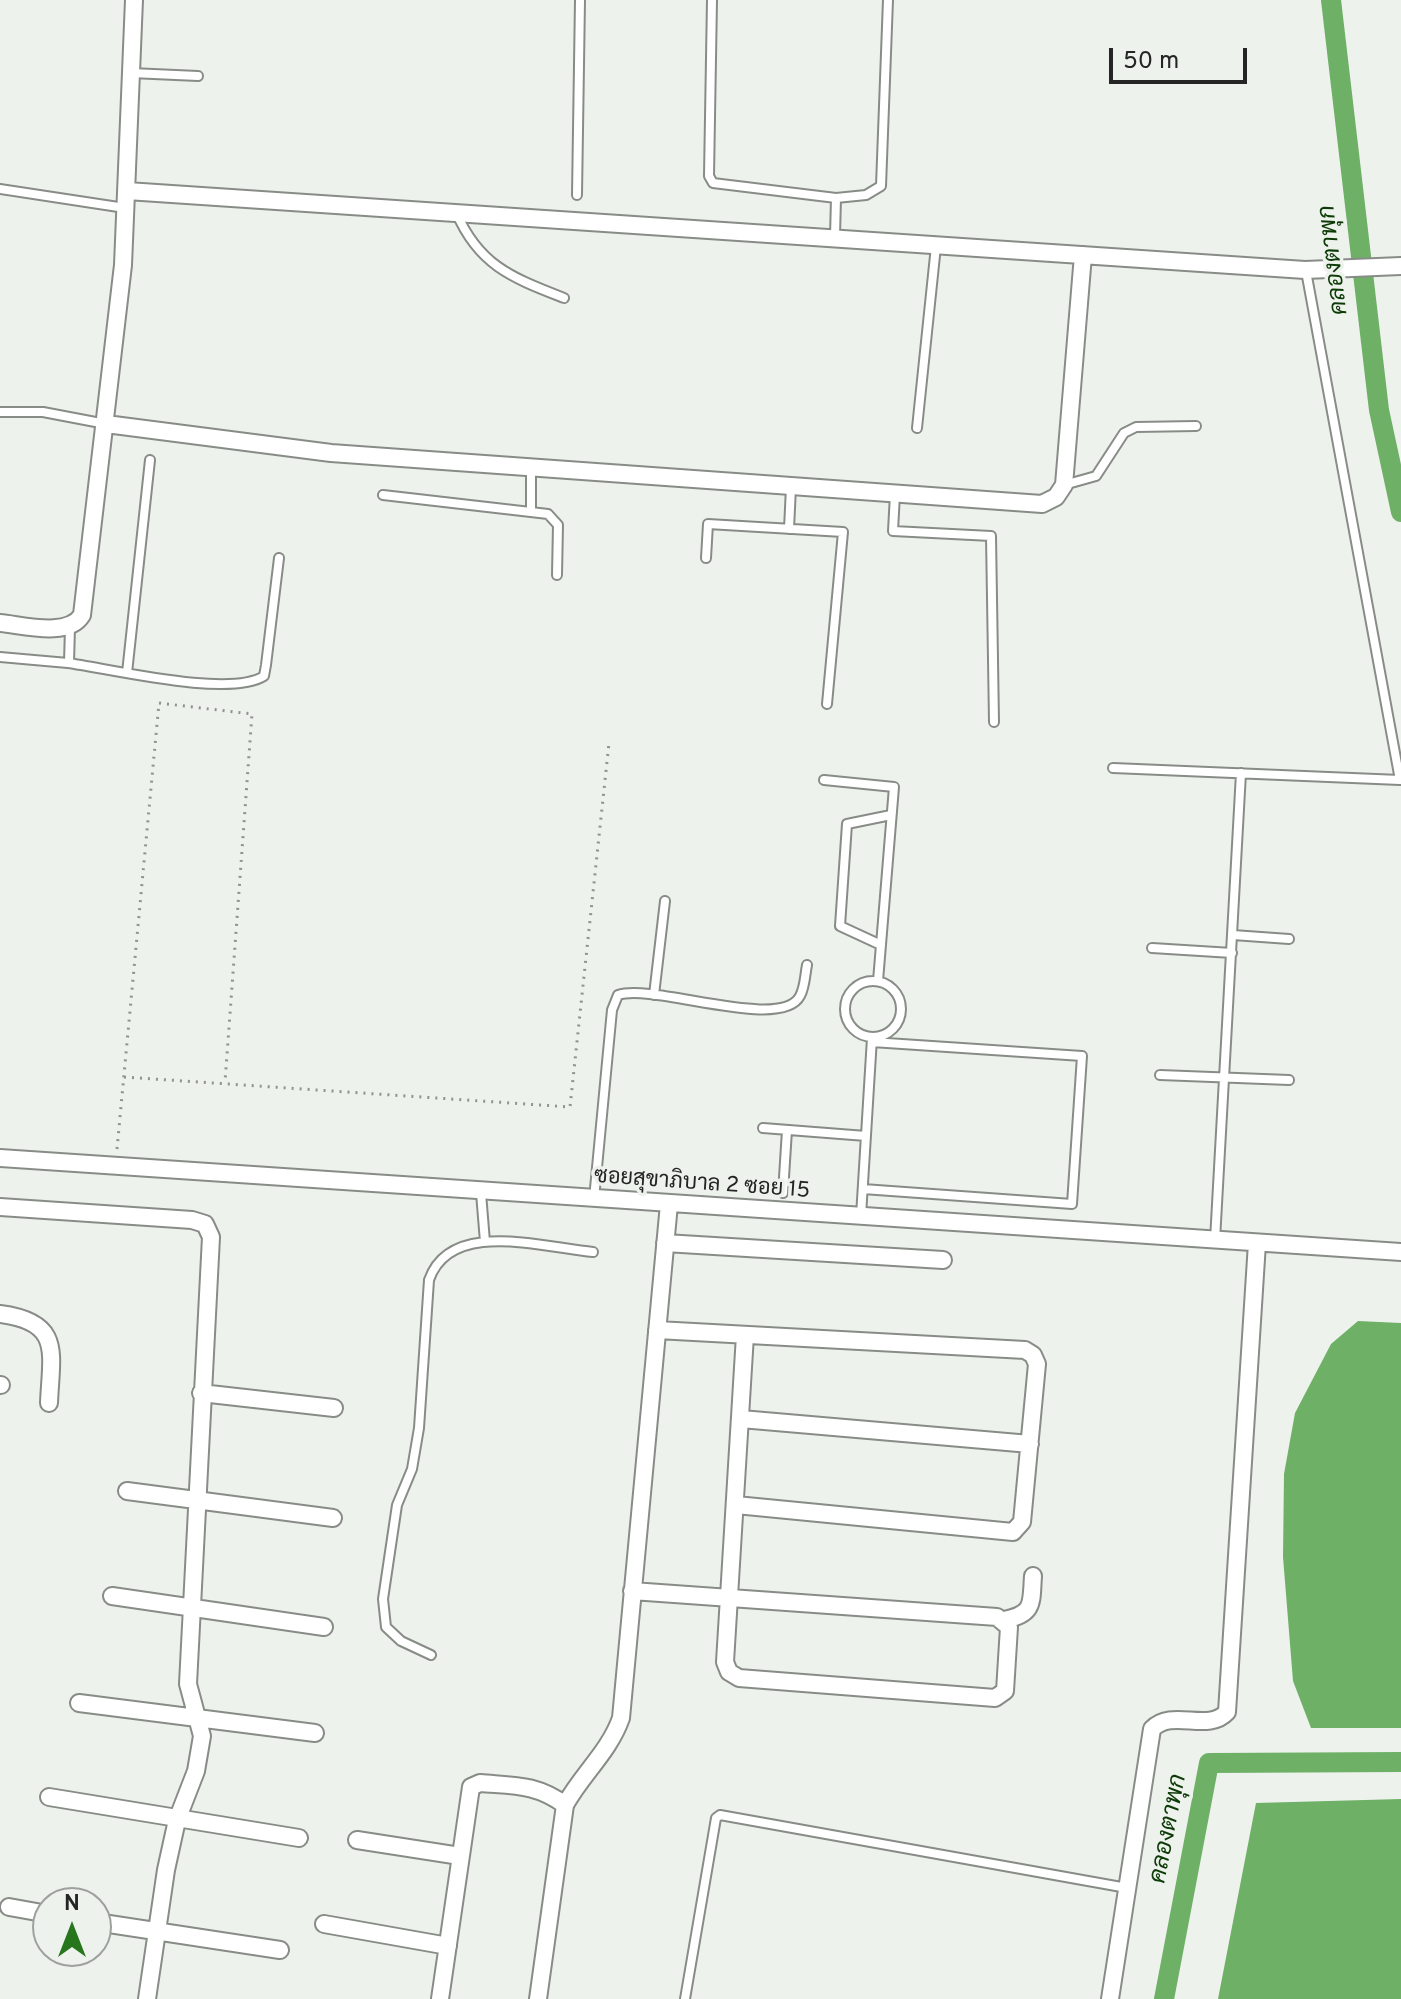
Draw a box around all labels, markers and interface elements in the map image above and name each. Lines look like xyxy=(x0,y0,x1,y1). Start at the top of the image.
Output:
scale bar xyxy=(1113,32,1251,82)
text: 50 m xyxy=(1123,47,1179,77)
water label: คลองตาพุก xyxy=(1314,203,1356,317)
street label: ซอยสุขาภิบาล 2 ซอย 15 xyxy=(593,1164,811,1206)
water label: คลองตาพุก xyxy=(1145,1772,1195,1886)
north arrow xyxy=(32,1887,112,1967)
text: N xyxy=(64,1891,80,1918)

